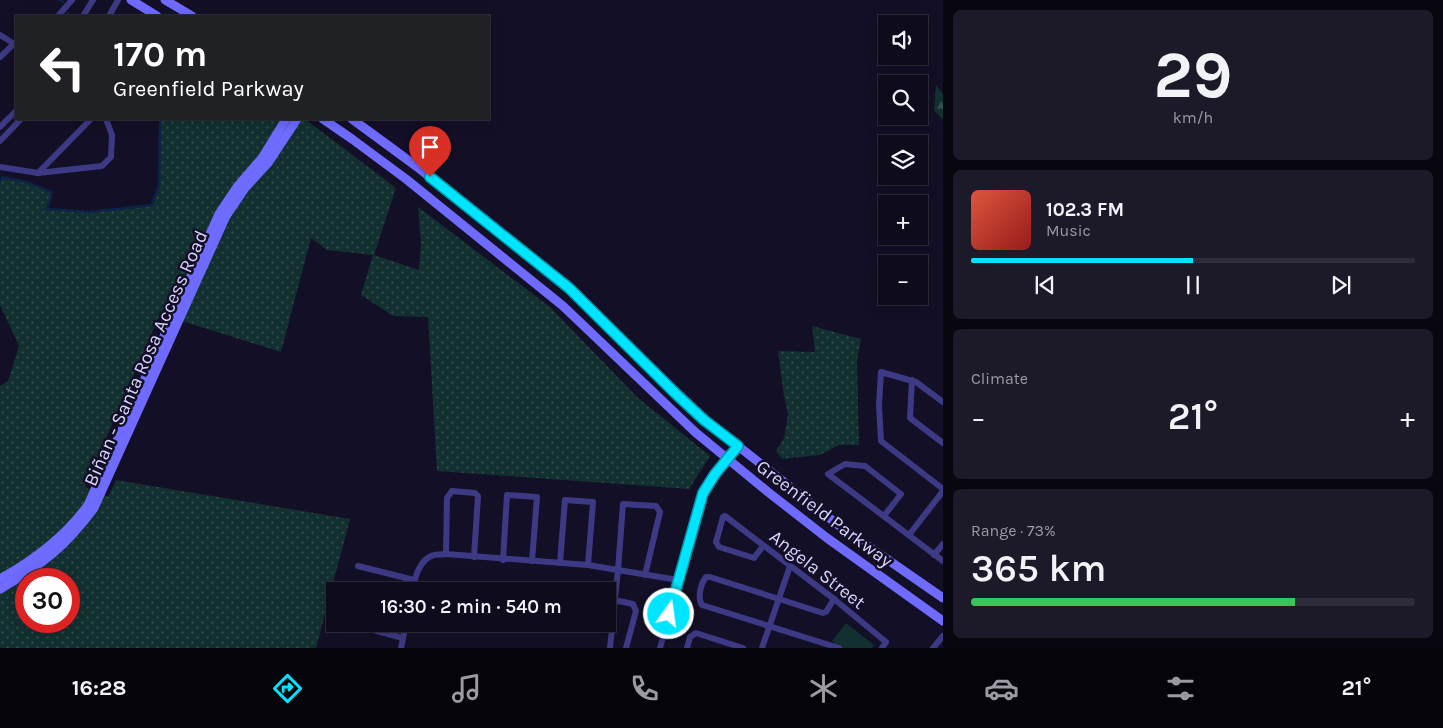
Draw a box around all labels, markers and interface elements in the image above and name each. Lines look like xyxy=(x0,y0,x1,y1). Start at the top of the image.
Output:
map controls xyxy=(878,15,928,305)
button: sound xyxy=(878,15,928,65)
text: 170 m xyxy=(113,34,207,75)
icon: left xyxy=(30,35,95,100)
text: 29 xyxy=(1154,37,1232,113)
button: search xyxy=(878,75,928,125)
text: Greenfield Parkway xyxy=(113,76,304,102)
text: km/h xyxy=(1173,108,1213,127)
pin xyxy=(409,126,451,177)
icon: arrive xyxy=(416,133,444,161)
button: layers xyxy=(878,135,928,185)
button: + xyxy=(878,195,928,245)
text: 102.3 FM xyxy=(1046,199,1124,221)
text: Music xyxy=(1046,221,1091,240)
street label: Biñan - Santa Rosa Access Road xyxy=(79,227,212,490)
button: − xyxy=(878,255,928,305)
icon: previous xyxy=(1031,271,1059,299)
icon: pause xyxy=(1179,271,1207,299)
icon: next xyxy=(1327,271,1355,299)
text: Climate xyxy=(971,369,1028,388)
text: 21° xyxy=(1168,394,1218,439)
text: − xyxy=(971,401,986,434)
text: + xyxy=(1400,401,1415,434)
street label: Greenfield Parkway xyxy=(752,455,897,572)
text: Range · 73% xyxy=(971,521,1056,540)
street label: Angela Street xyxy=(765,526,870,614)
text: 365 km xyxy=(971,546,1107,591)
speed limit sign: 30 xyxy=(15,568,80,633)
position arrow xyxy=(642,587,694,639)
text: 16:30 · 2 min · 540 m xyxy=(380,596,562,618)
icon: directions xyxy=(270,671,305,706)
icon: music xyxy=(449,671,484,706)
icon: phone xyxy=(627,671,662,706)
icon: climate xyxy=(806,671,841,706)
icon: car xyxy=(984,671,1019,706)
icon: filters xyxy=(1163,671,1198,706)
text: 16:28 xyxy=(72,675,126,701)
text: 21° xyxy=(1342,675,1371,701)

